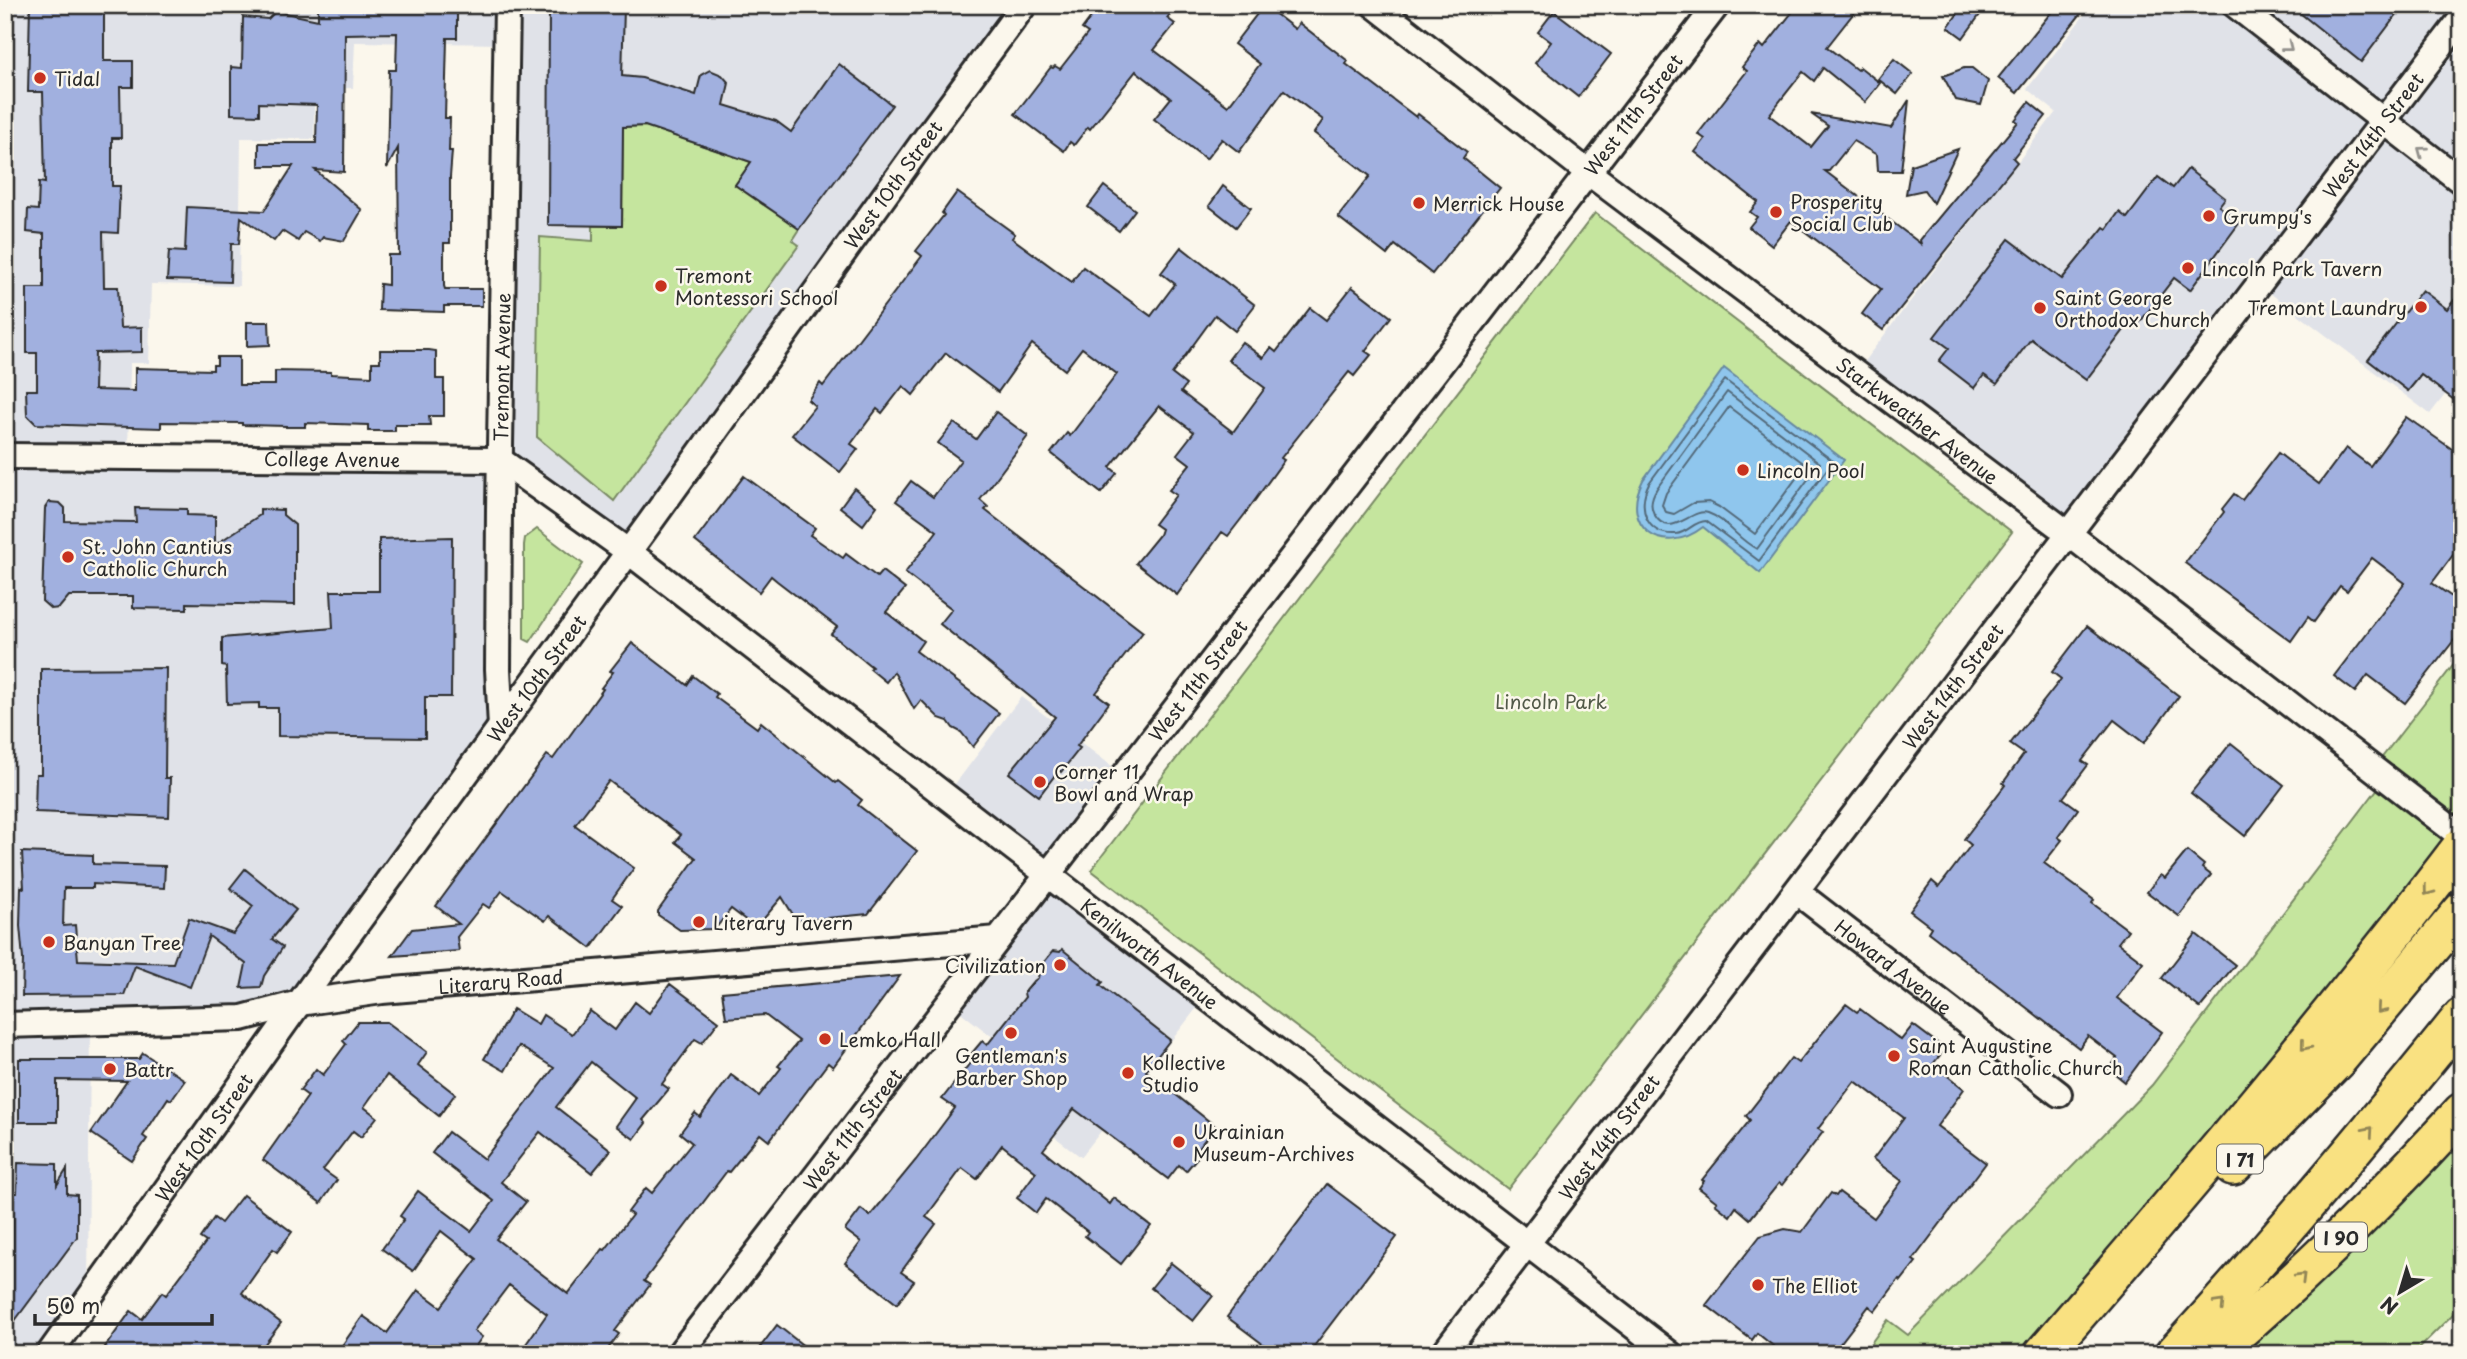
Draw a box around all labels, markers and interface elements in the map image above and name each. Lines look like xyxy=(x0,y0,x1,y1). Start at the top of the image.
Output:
one-way arrow xyxy=(2281,39,2293,52)
street label: West 11th Street xyxy=(1577,47,1689,181)
place label: Tidal xyxy=(54,64,100,92)
street label: West 14th Street xyxy=(2316,66,2430,204)
marker: Tidal xyxy=(32,70,48,86)
street label: West 10th Street xyxy=(837,114,949,255)
one-way arrow xyxy=(2417,147,2429,160)
place label: Prosperity Social Club xyxy=(1790,187,1893,237)
place label: Merrick House xyxy=(1433,189,1565,217)
marker: Merrick House xyxy=(1411,195,1427,211)
place label: Grumpy's xyxy=(2223,202,2312,230)
marker: Prosperity Social Club xyxy=(1768,204,1784,220)
marker: Grumpy's xyxy=(2201,208,2217,224)
place label: Lincoln Park Tavern xyxy=(2202,254,2383,282)
marker: Lincoln Park Tavern xyxy=(2180,260,2196,276)
place label: Tremont Montessori School xyxy=(675,261,838,311)
marker: Tremont Montessori School xyxy=(653,278,669,294)
place label: Saint George Orthodox Church xyxy=(2054,283,2211,333)
street label: Tremont Avenue xyxy=(486,293,516,442)
place label: Tremont Laundry xyxy=(2248,293,2407,321)
marker: Tremont Laundry xyxy=(2413,299,2429,315)
marker: Saint George Orthodox Church xyxy=(2032,300,2048,316)
street label: Starkweather Avenue xyxy=(1831,350,2005,490)
street label: College Avenue xyxy=(264,444,400,473)
place label: Lincoln Pool xyxy=(1757,456,1865,484)
marker: Lincoln Pool xyxy=(1735,462,1751,478)
place label: St. John Cantius Catholic Church xyxy=(82,532,232,582)
marker: St. John Cantius Catholic Church xyxy=(60,549,76,565)
street label: West 10th Street xyxy=(480,608,592,748)
street label: West 11th Street xyxy=(1141,613,1254,747)
street label: West 14th Street xyxy=(1895,617,2010,755)
park label: Lincoln Park xyxy=(1495,687,1608,715)
place label: Corner 11 Bowl and Wrap xyxy=(1054,757,1194,807)
marker: Corner 11 Bowl and Wrap xyxy=(1032,774,1048,790)
one-way arrow xyxy=(2423,883,2436,895)
street label: Kenilworth Avenue xyxy=(1075,891,1225,1015)
place label: Literary Tavern xyxy=(713,908,853,936)
street label: Howard Avenue xyxy=(1829,912,1958,1021)
marker: Literary Tavern xyxy=(691,914,707,930)
place label: Banyan Tree xyxy=(63,928,181,956)
marker: Banyan Tree xyxy=(41,934,57,950)
place label: Civilization xyxy=(945,951,1046,979)
marker: Civilization xyxy=(1052,957,1068,973)
street label: Literary Road xyxy=(437,962,564,1000)
one-way arrow xyxy=(2377,1001,2389,1014)
place label: Lemko Hall xyxy=(839,1025,941,1053)
marker: Gentleman's Barber Shop xyxy=(1003,1025,1019,1041)
marker: Lemko Hall xyxy=(817,1031,833,1047)
place label: Saint Augustine Roman Catholic Church xyxy=(1908,1031,2123,1081)
one-way arrow xyxy=(2301,1037,2313,1050)
place label: Gentleman's Barber Shop xyxy=(955,1041,1067,1091)
place label: Kollective Studio xyxy=(1142,1048,1226,1098)
marker: Saint Augustine Roman Catholic Church xyxy=(1886,1048,1902,1064)
place label: Battr xyxy=(124,1055,174,1083)
marker: Battr xyxy=(102,1061,118,1077)
street label: West 11th Street xyxy=(796,1062,908,1196)
marker: Kollective Studio xyxy=(1120,1065,1136,1081)
street label: West 10th Street xyxy=(148,1067,259,1208)
street label: West 14th Street xyxy=(1551,1068,1666,1206)
place label: Ukrainian Museum-Archives xyxy=(1193,1117,1354,1167)
one-way arrow xyxy=(2361,1127,2373,1140)
marker: Ukrainian Museum-Archives xyxy=(1171,1134,1187,1150)
road number: I 71 xyxy=(2217,1144,2263,1174)
road number: I 90 xyxy=(2315,1222,2367,1252)
north arrow xyxy=(2366,1258,2436,1328)
place label: The Elliot xyxy=(1772,1271,1858,1299)
one-way arrow xyxy=(2292,1272,2305,1285)
marker: The Elliot xyxy=(1750,1277,1766,1293)
scale bar xyxy=(35,1282,212,1326)
text: 50 m xyxy=(46,1289,100,1321)
text: N xyxy=(2374,1291,2403,1322)
one-way arrow xyxy=(2212,1299,2224,1312)

